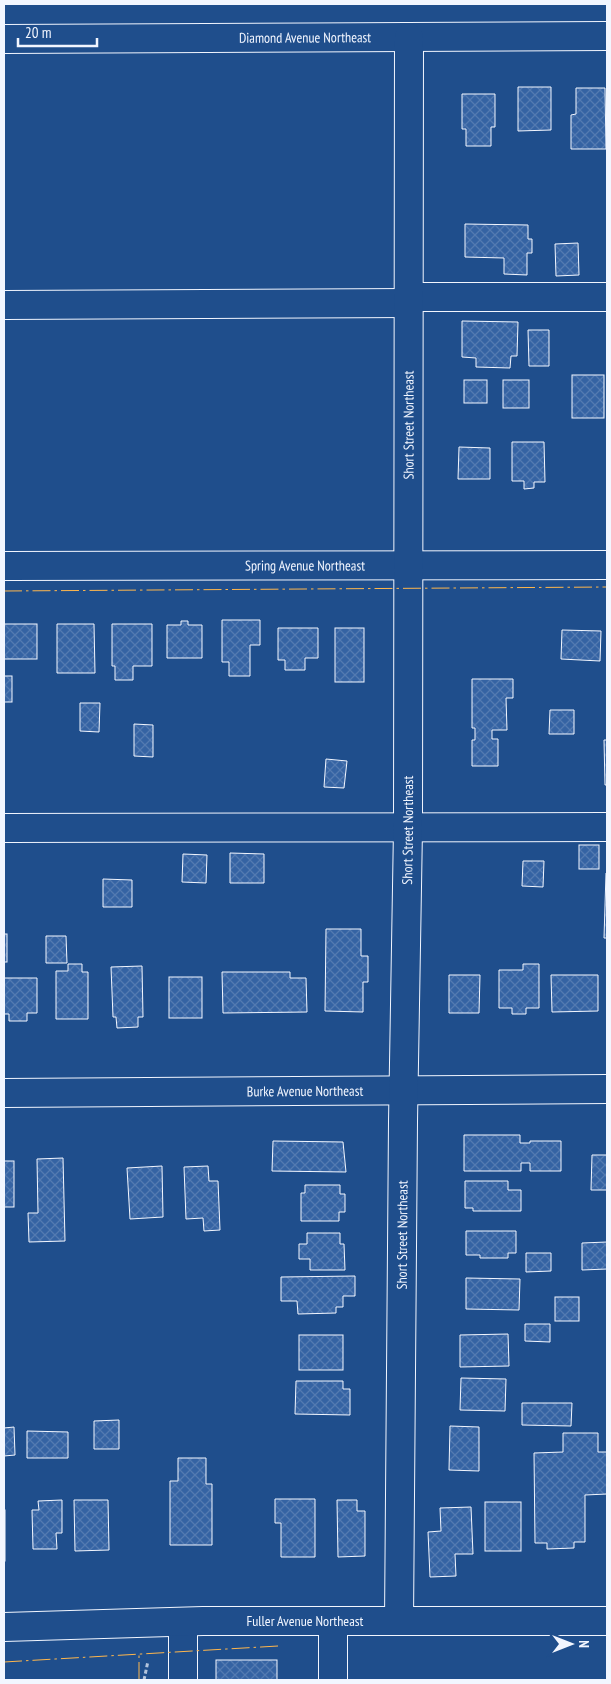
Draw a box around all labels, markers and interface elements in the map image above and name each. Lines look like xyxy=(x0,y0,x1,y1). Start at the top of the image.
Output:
scale bar xyxy=(18,15,96,47)
text: 20 m xyxy=(25,23,51,42)
street label: Diamond Avenue Northeast xyxy=(239,28,371,47)
street label: Short Street Northeast xyxy=(399,370,418,480)
street label: Spring Avenue Northeast xyxy=(245,556,365,575)
street label: Short Street Northeast xyxy=(398,775,417,885)
street label: Burke Avenue Northeast xyxy=(247,1082,363,1100)
street label: Short Street Northeast xyxy=(393,1180,412,1290)
street label: Fuller Avenue Northeast xyxy=(246,1612,364,1630)
north arrow xyxy=(546,1619,596,1669)
text: N xyxy=(575,1640,593,1648)

